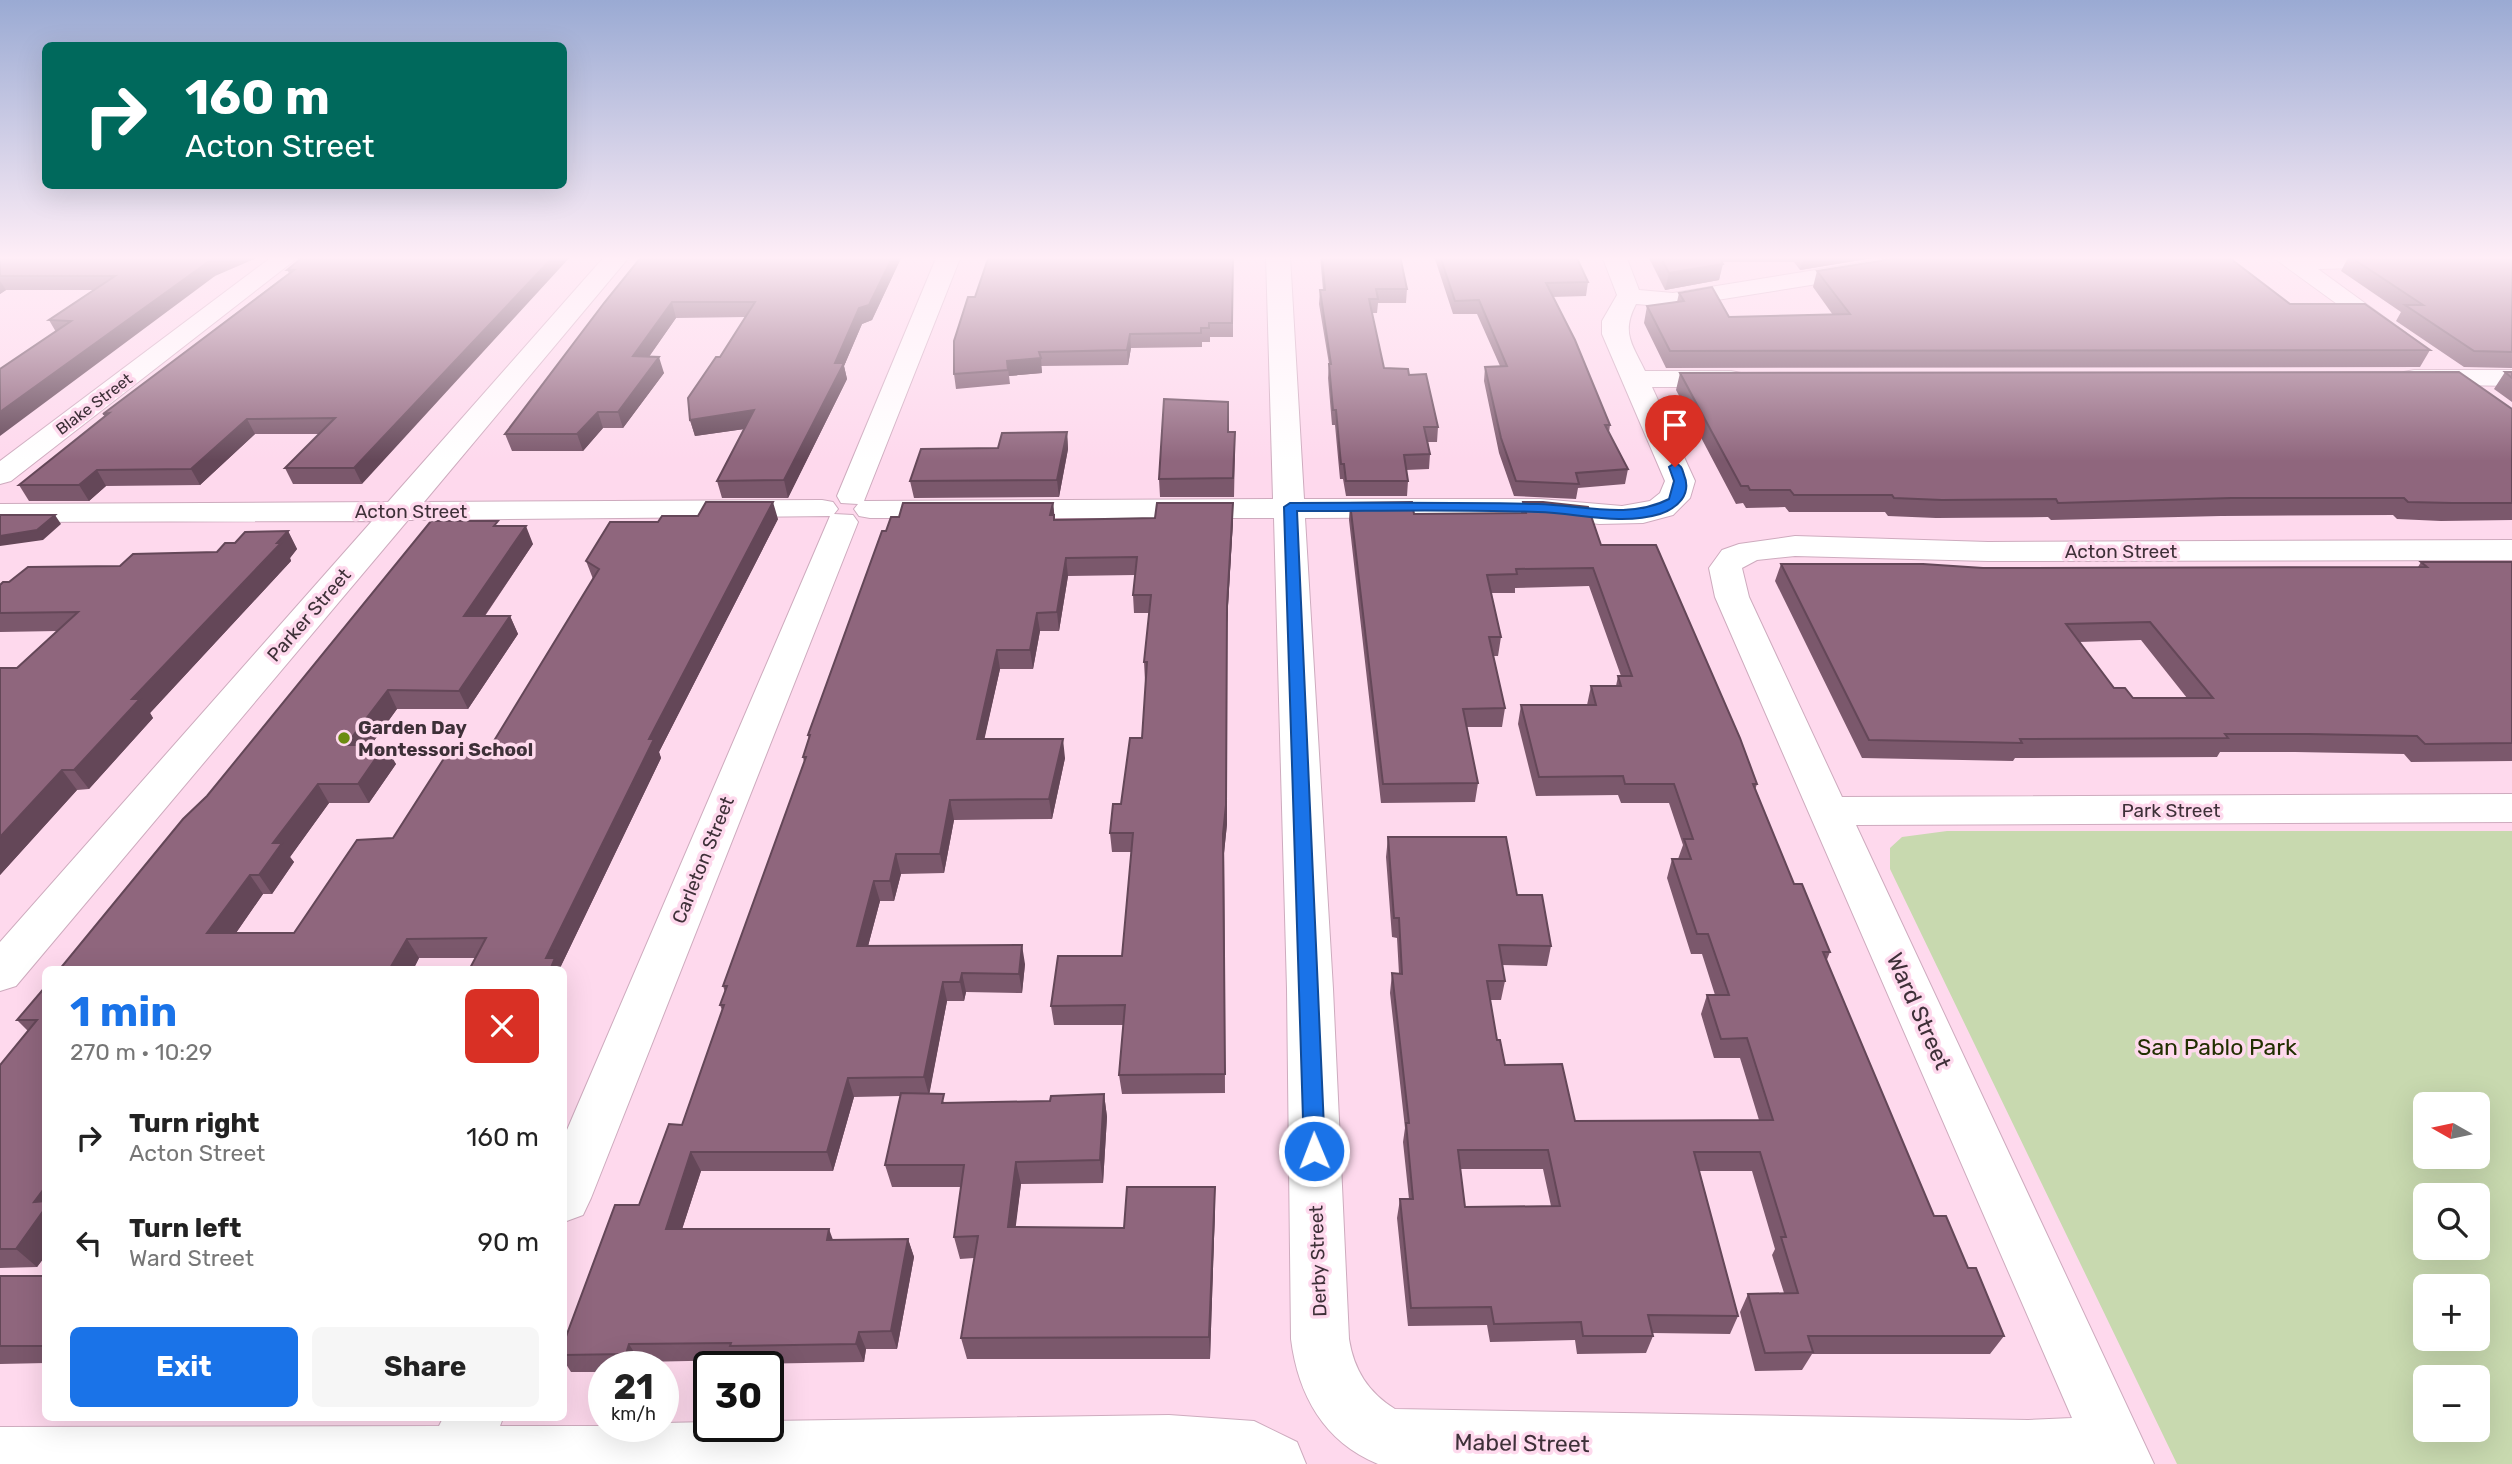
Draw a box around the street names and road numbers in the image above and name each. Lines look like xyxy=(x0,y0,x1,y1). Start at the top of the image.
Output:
street label: Blake Street xyxy=(52,369,136,439)
street label: Acton Street xyxy=(355,500,468,523)
street label: Acton Street xyxy=(2065,540,2178,563)
street label: Parker Street xyxy=(262,563,356,666)
street label: Carleton Street xyxy=(667,793,739,927)
street label: Park Street xyxy=(2122,799,2221,822)
street label: Ward Street xyxy=(1881,948,1957,1074)
street label: Derby Street xyxy=(1305,1204,1331,1317)
street label: Mabel Street xyxy=(1454,1428,1590,1458)

